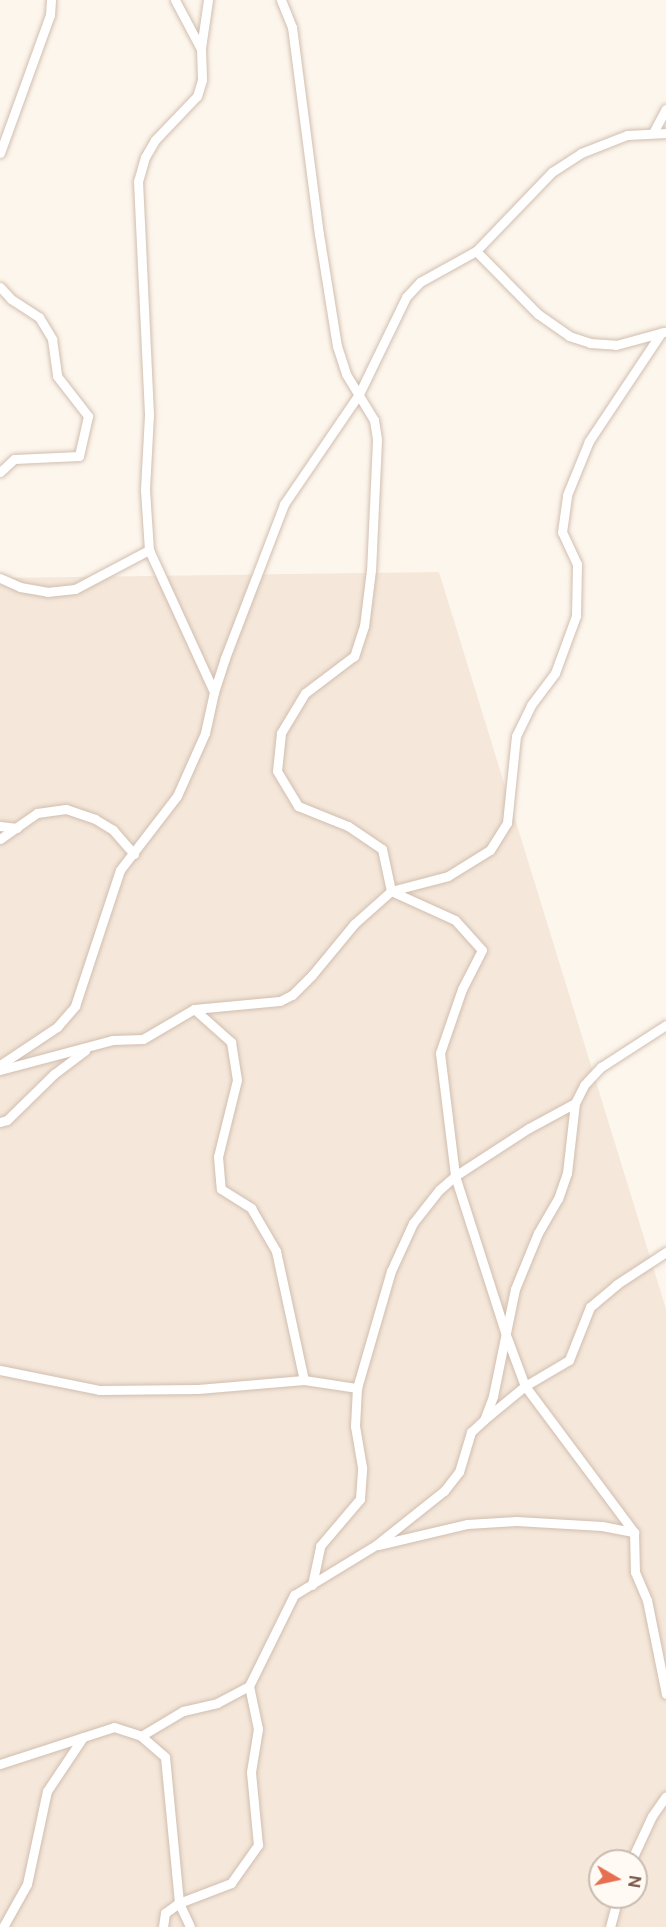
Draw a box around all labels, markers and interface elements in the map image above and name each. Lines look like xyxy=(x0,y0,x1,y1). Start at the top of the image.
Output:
north arrow xyxy=(588,1849,648,1909)
text: N xyxy=(624,1874,645,1889)

